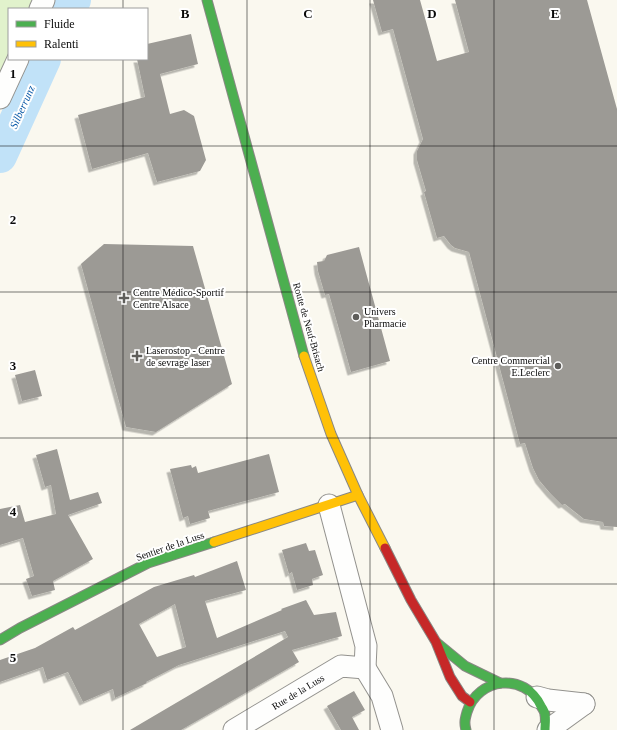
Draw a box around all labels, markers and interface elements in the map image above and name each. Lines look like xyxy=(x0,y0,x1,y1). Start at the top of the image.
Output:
text: B xyxy=(181,6,190,21)
text: C xyxy=(303,6,313,21)
text: D xyxy=(427,6,437,21)
text: E xyxy=(551,6,559,21)
legend xyxy=(8,8,148,60)
text: Fluide xyxy=(44,17,75,31)
text: Ralenti xyxy=(44,37,79,51)
text: 1 xyxy=(10,66,16,81)
water label: Silberrunz xyxy=(7,83,37,130)
text: 2 xyxy=(10,212,16,227)
street label: Route de Neuf-Brisach xyxy=(291,281,327,373)
place label: Centre Médico-Sportif Centre Alsace xyxy=(133,287,224,310)
marker: Centre Médico-Sportif Centre Alsace xyxy=(118,292,130,304)
place label: Univers Pharmacie xyxy=(364,306,407,329)
marker: Univers Pharmacie xyxy=(351,312,361,322)
place label: Laserostop - Centre de sevrage laser xyxy=(146,345,225,368)
marker: Laserostop - Centre de sevrage laser xyxy=(131,350,143,362)
place label: Centre Commercial E.Leclerc xyxy=(471,355,551,378)
text: 3 xyxy=(10,358,17,373)
marker: Centre Commercial E.Leclerc xyxy=(553,361,563,371)
text: 4 xyxy=(10,504,17,519)
street label: Sentier de la Luss xyxy=(134,529,206,563)
text: 5 xyxy=(10,650,17,665)
street label: Rue de la Luss xyxy=(270,672,326,712)

